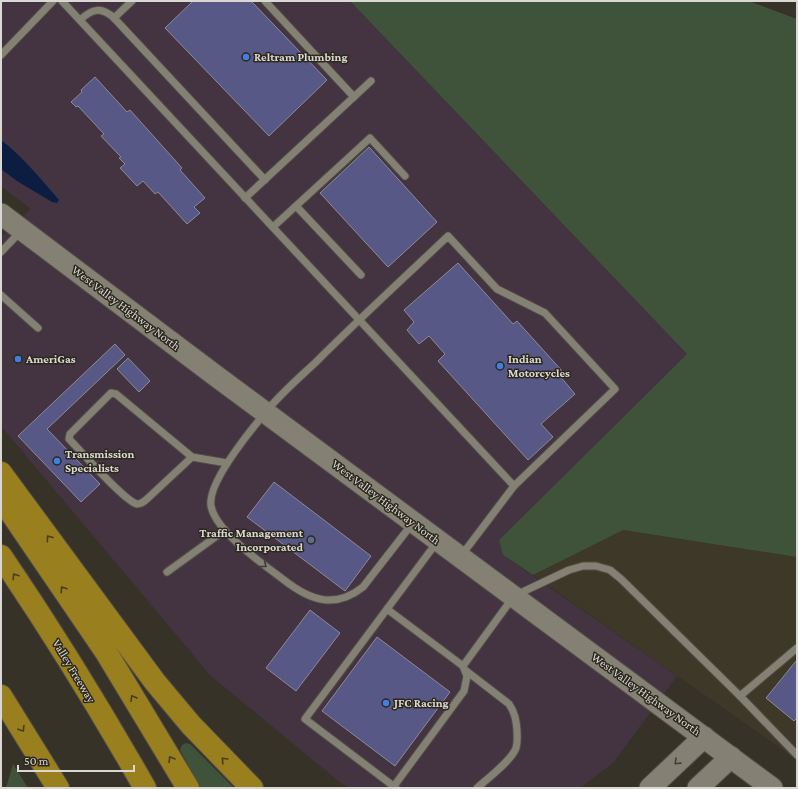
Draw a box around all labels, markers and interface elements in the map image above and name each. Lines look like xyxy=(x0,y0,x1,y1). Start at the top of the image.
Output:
place label: Reltram Plumbing xyxy=(254,50,347,64)
marker: Reltram Plumbing xyxy=(241,52,251,62)
street label: West Valley Highway North xyxy=(69,263,183,354)
place label: AmeriGas xyxy=(25,352,76,366)
place label: Indian Motorcycles xyxy=(508,352,570,380)
marker: AmeriGas xyxy=(13,354,23,364)
marker: Indian Motorcycles xyxy=(495,361,505,371)
place label: Transmission Specialists xyxy=(65,447,135,475)
marker: Transmission Specialists xyxy=(52,456,62,466)
street label: West Valley Highway North xyxy=(329,457,443,548)
place label: Traffic Management Incorporated xyxy=(199,526,304,554)
one-way arrow xyxy=(46,535,53,542)
marker: Traffic Management Incorporated xyxy=(306,535,316,545)
one-way arrow xyxy=(260,560,267,567)
one-way arrow xyxy=(12,573,19,580)
one-way arrow xyxy=(61,586,68,593)
street label: Valley Freeway xyxy=(50,637,99,706)
street label: West Valley Highway North xyxy=(589,650,704,739)
one-way arrow xyxy=(131,695,138,702)
place label: JFC Racing xyxy=(392,696,449,710)
marker: JFC Racing xyxy=(381,698,391,708)
one-way arrow xyxy=(17,725,25,732)
scale bar xyxy=(18,747,134,773)
text: 50 m xyxy=(24,754,49,768)
one-way arrow xyxy=(169,756,176,763)
one-way arrow xyxy=(222,757,229,765)
one-way arrow xyxy=(674,758,682,765)

